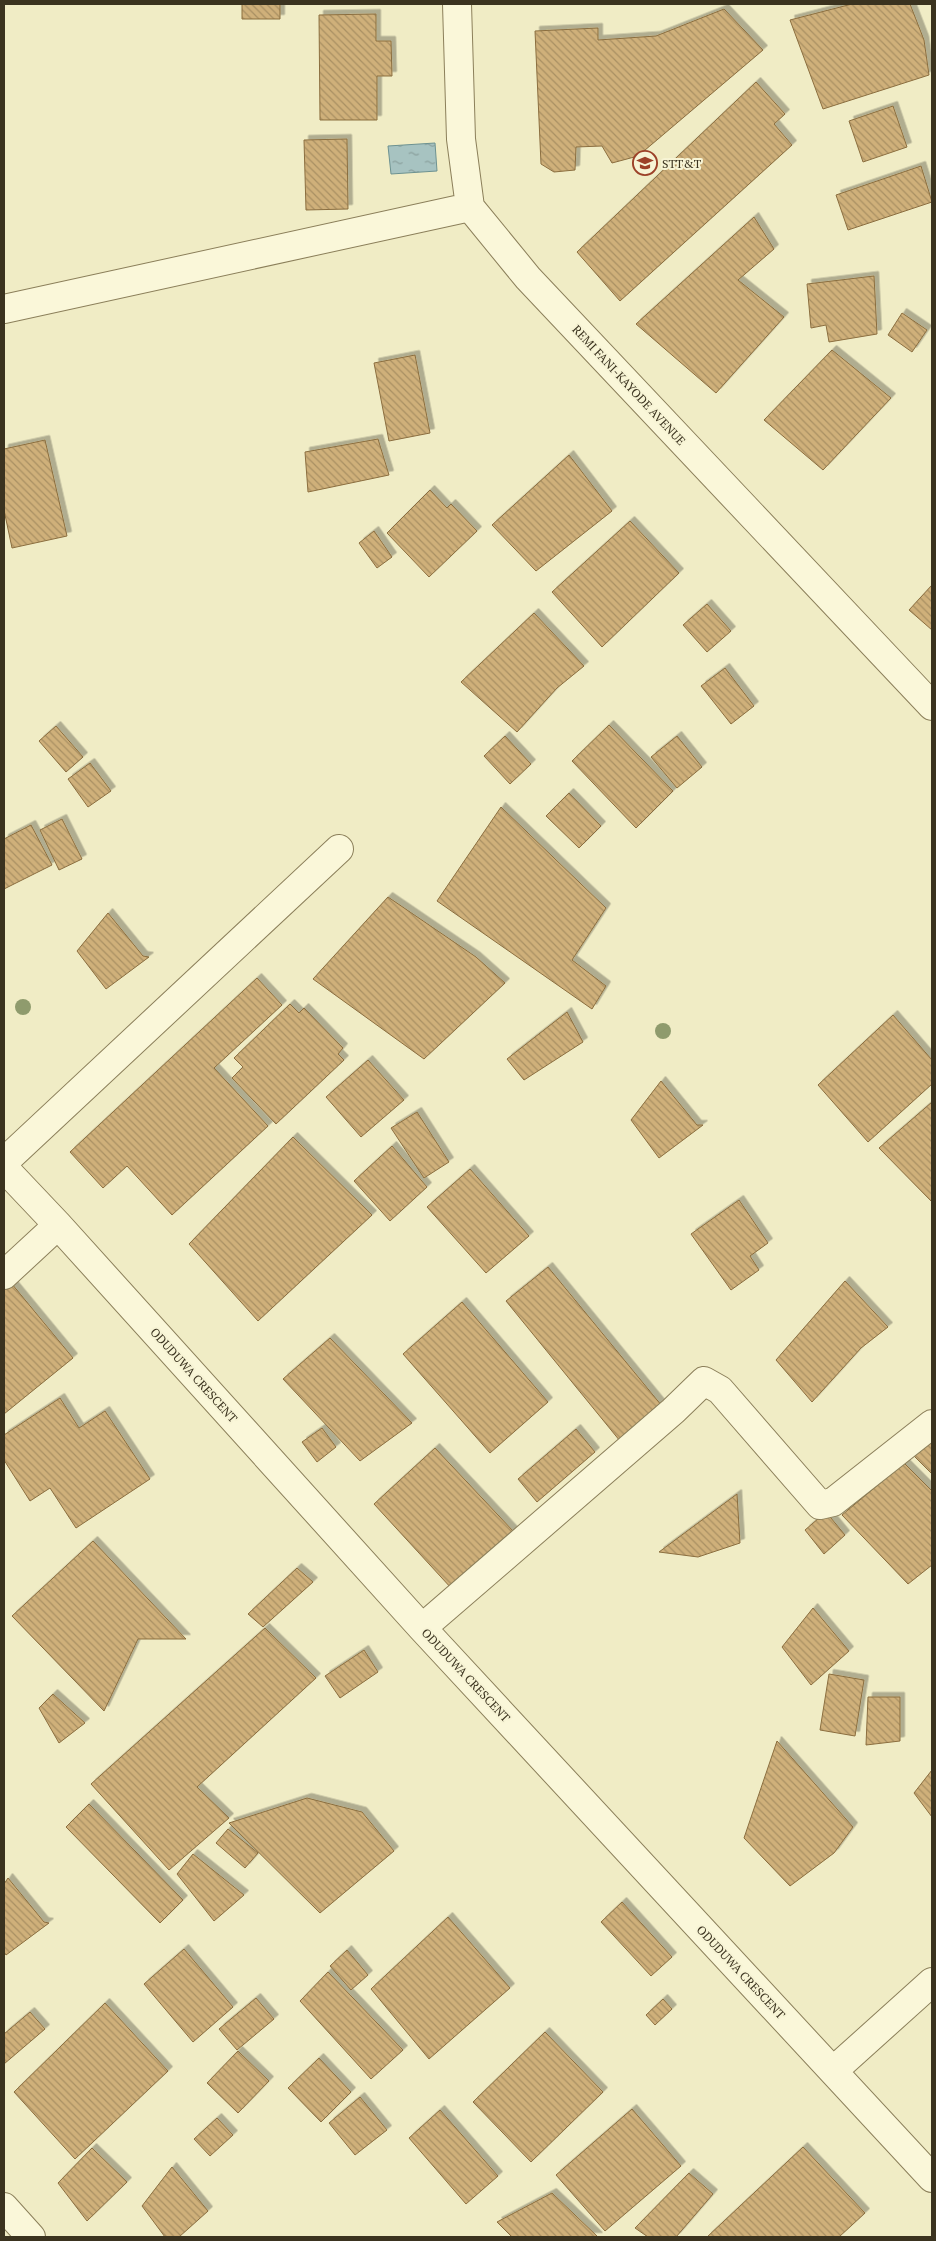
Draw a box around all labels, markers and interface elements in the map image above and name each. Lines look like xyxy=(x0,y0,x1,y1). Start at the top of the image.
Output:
school or university icon: STT&T xyxy=(632,150,658,176)
place label: STT&T xyxy=(662,156,702,171)
street label: REMI FANI-KAYODE AVENUE xyxy=(569,322,689,448)
street label: ODUDUWA CRESCENT xyxy=(147,1324,241,1426)
street label: ODUDUWA CRESCENT xyxy=(419,1625,514,1725)
street label: ODUDUWA CRESCENT xyxy=(694,1922,789,2022)

